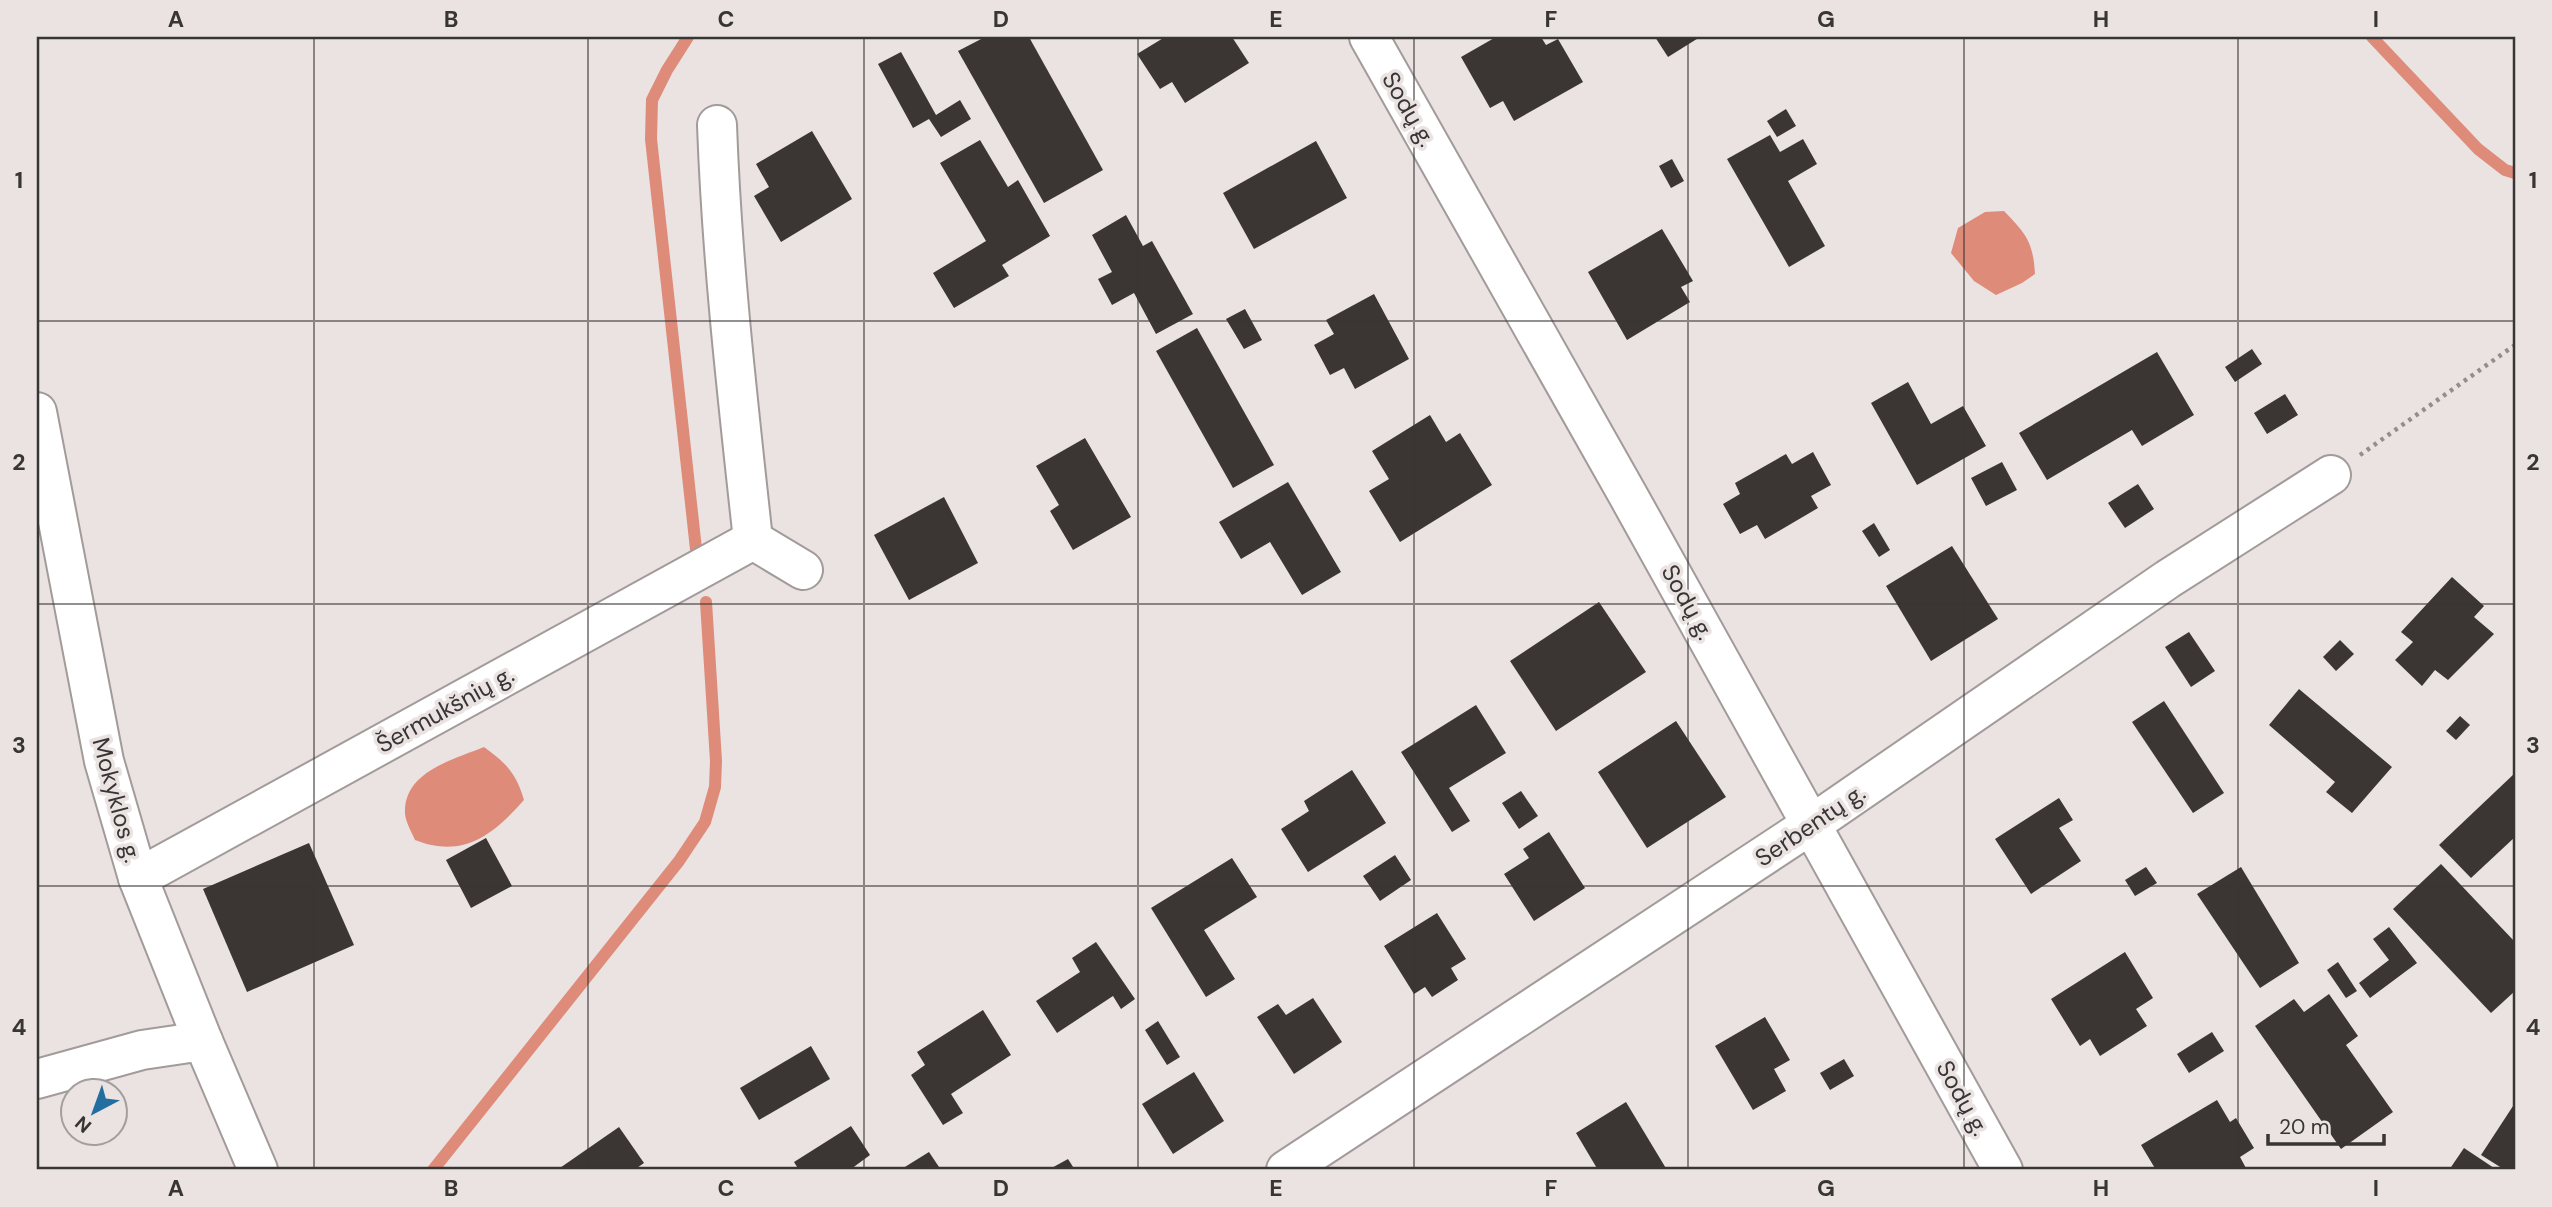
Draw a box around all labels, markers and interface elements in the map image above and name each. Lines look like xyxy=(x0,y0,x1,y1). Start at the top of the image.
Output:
text: A xyxy=(168,4,184,34)
text: B xyxy=(444,4,458,34)
text: C xyxy=(718,4,734,34)
text: D xyxy=(993,4,1009,34)
text: E xyxy=(1269,4,1283,34)
text: F xyxy=(1545,4,1558,34)
text: G xyxy=(1817,4,1835,34)
text: H xyxy=(2093,4,2109,34)
text: I xyxy=(2373,4,2379,34)
street label: Sodų g. xyxy=(1375,66,1443,152)
text: 1 xyxy=(15,165,23,195)
text: 1 xyxy=(2529,165,2537,195)
text: 2 xyxy=(12,447,26,477)
text: 2 xyxy=(2526,447,2540,477)
street label: Sodų g. xyxy=(1655,559,1721,645)
street label: Šermukšnių g. xyxy=(371,658,519,760)
text: 3 xyxy=(12,730,26,760)
text: 3 xyxy=(2526,730,2540,760)
street label: Mokyklos g. xyxy=(85,734,149,866)
street label: Serbentų g. xyxy=(1749,777,1871,873)
text: 4 xyxy=(12,1012,27,1042)
text: 4 xyxy=(2526,1012,2541,1042)
street label: Sodų g. xyxy=(1930,1055,1996,1141)
north arrow xyxy=(60,1078,130,1148)
scale bar xyxy=(2268,1102,2384,1146)
text: N xyxy=(70,1110,97,1138)
text: 20 m xyxy=(2279,1113,2330,1141)
text: A xyxy=(168,1173,184,1203)
text: B xyxy=(444,1173,458,1203)
text: C xyxy=(718,1173,734,1203)
text: D xyxy=(993,1173,1009,1203)
text: E xyxy=(1269,1173,1283,1203)
text: F xyxy=(1545,1173,1558,1203)
text: G xyxy=(1817,1173,1835,1203)
text: H xyxy=(2093,1173,2109,1203)
text: I xyxy=(2373,1173,2379,1203)

